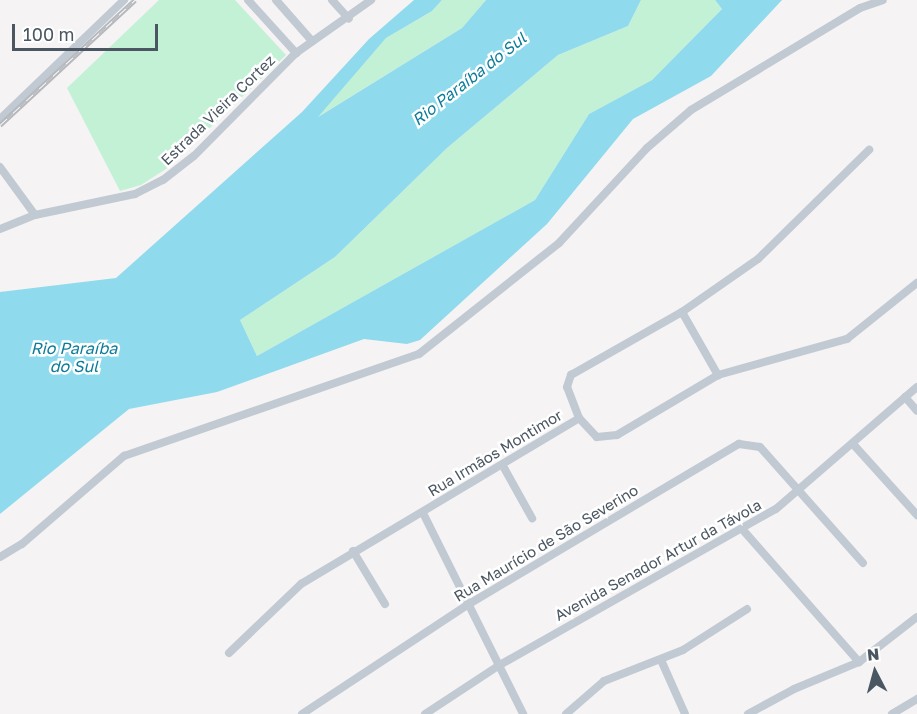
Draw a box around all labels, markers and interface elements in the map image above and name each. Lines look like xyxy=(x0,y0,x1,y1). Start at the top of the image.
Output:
scale bar xyxy=(15,12,160,50)
text: 100 m xyxy=(23,23,74,45)
water label: Rio Paraíba do Sul xyxy=(408,29,530,129)
street label: Estrada Vieira Cortez xyxy=(157,51,279,169)
water label: Rio Paraíba do Sul xyxy=(31,338,117,376)
street label: Rua Irmãos Montimor xyxy=(425,406,565,500)
street label: Rua Maurício de São Severino xyxy=(451,481,641,605)
street label: Avenida Senador Artur da Távola xyxy=(552,496,764,624)
north arrow xyxy=(845,642,905,702)
text: N xyxy=(866,644,880,665)

